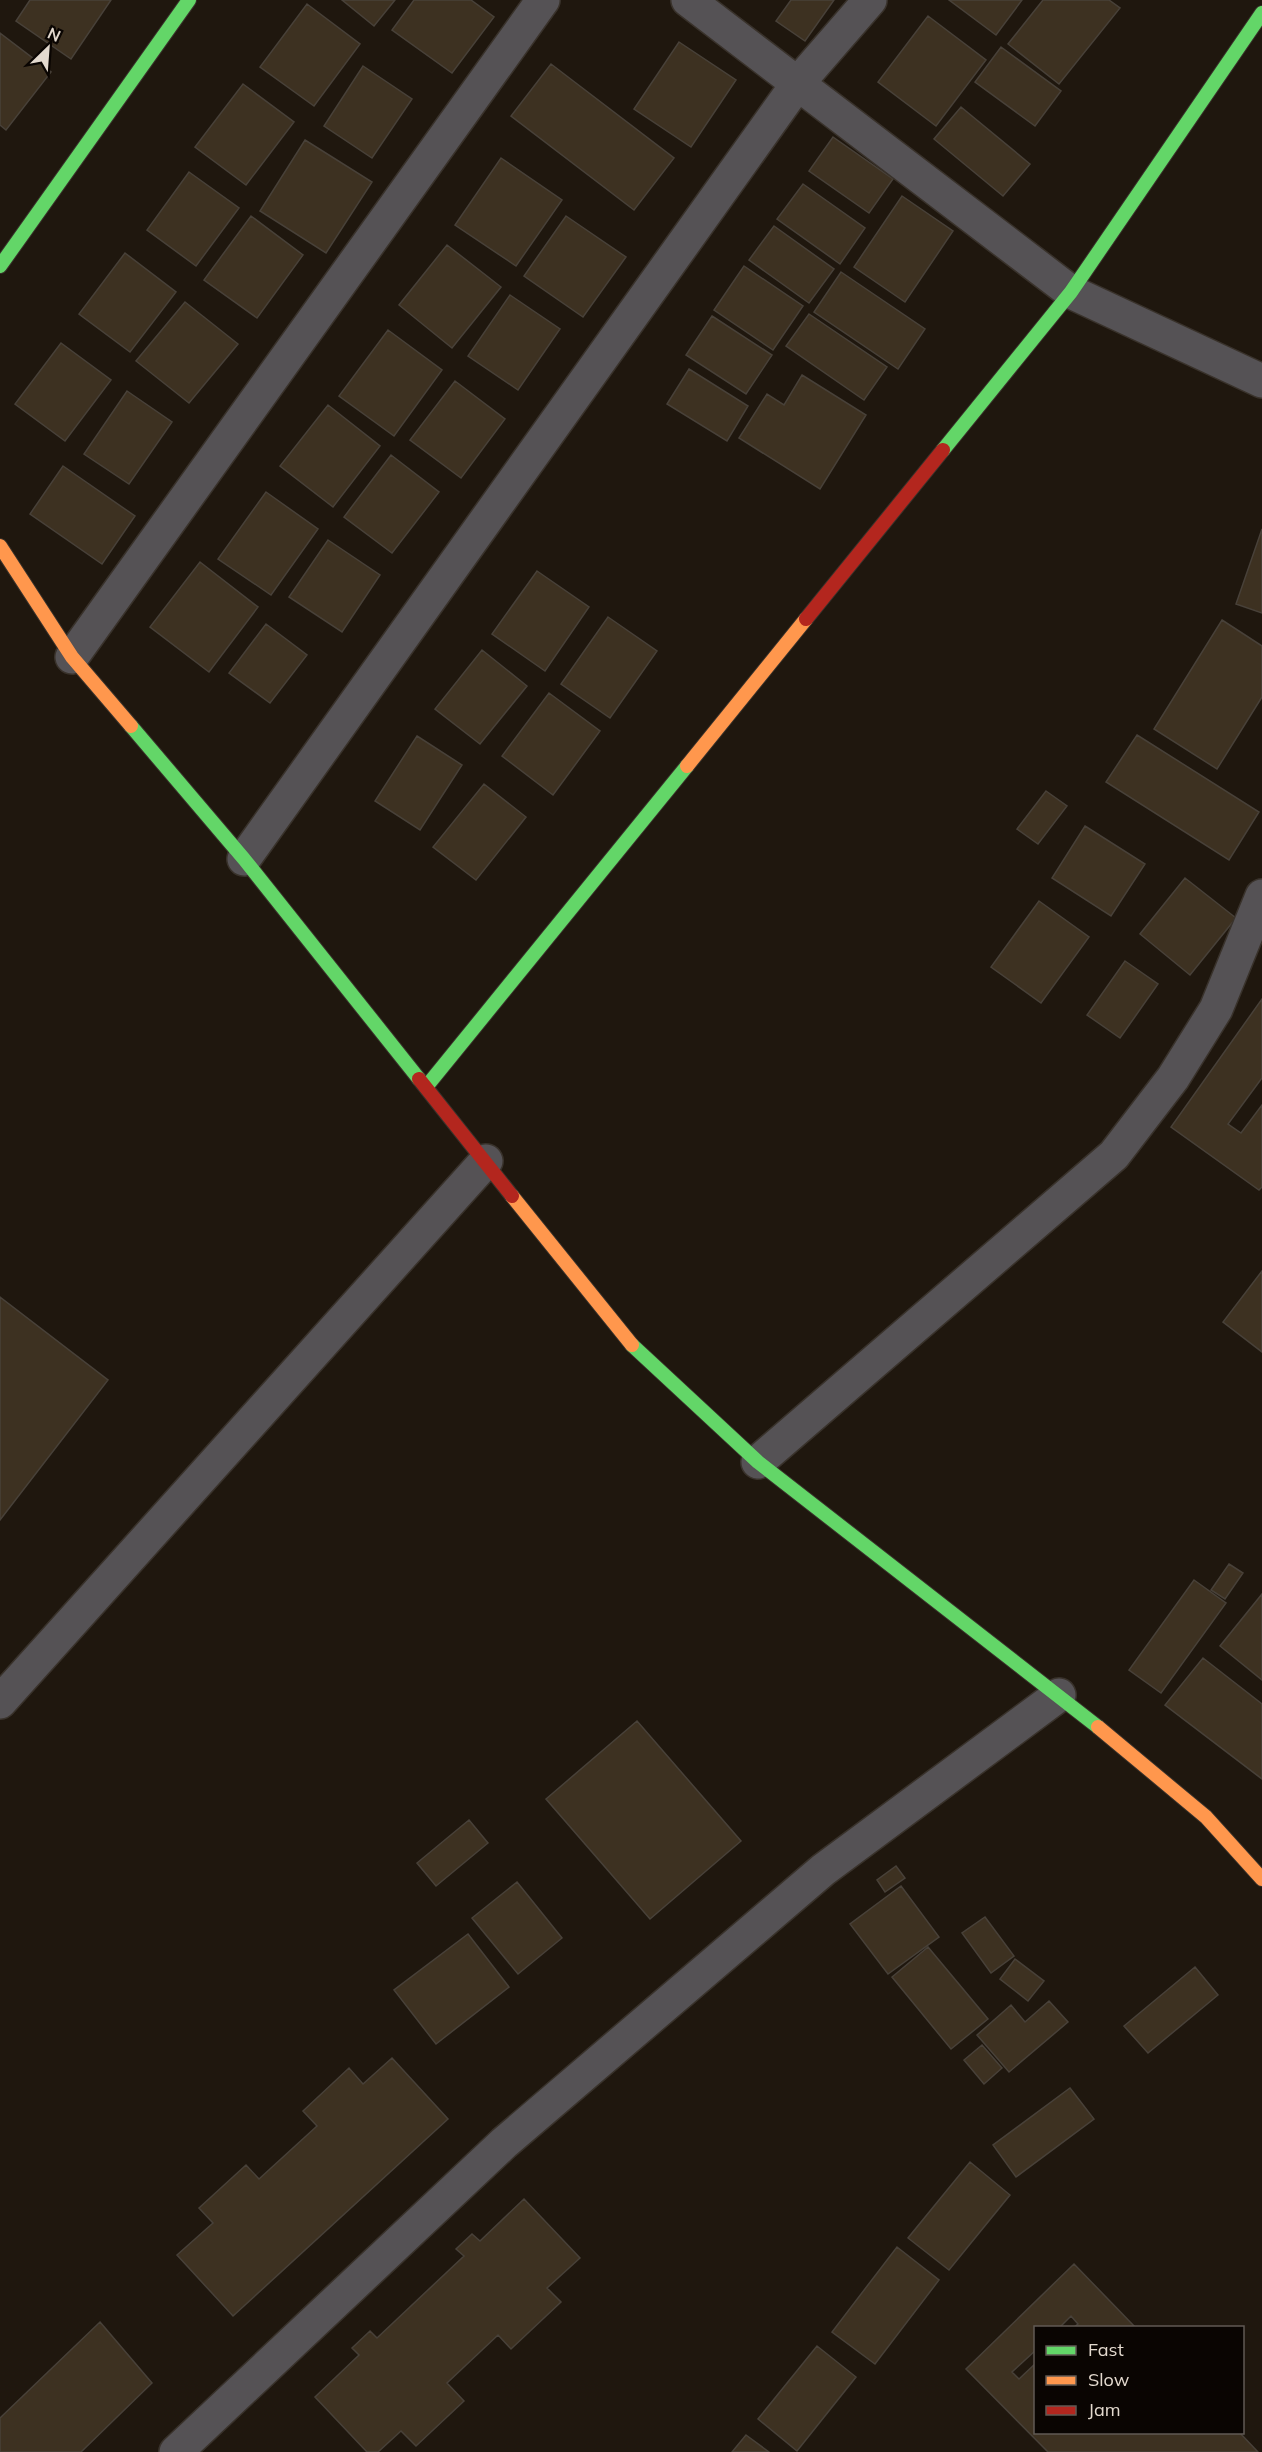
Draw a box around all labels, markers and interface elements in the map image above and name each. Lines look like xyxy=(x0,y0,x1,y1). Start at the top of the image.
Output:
north arrow xyxy=(18,18,78,78)
text: N xyxy=(45,23,64,46)
legend xyxy=(1034,2326,1244,2434)
text: Fast xyxy=(1088,2338,1124,2361)
text: Slow xyxy=(1088,2368,1130,2391)
text: Jam xyxy=(1088,2398,1121,2421)

